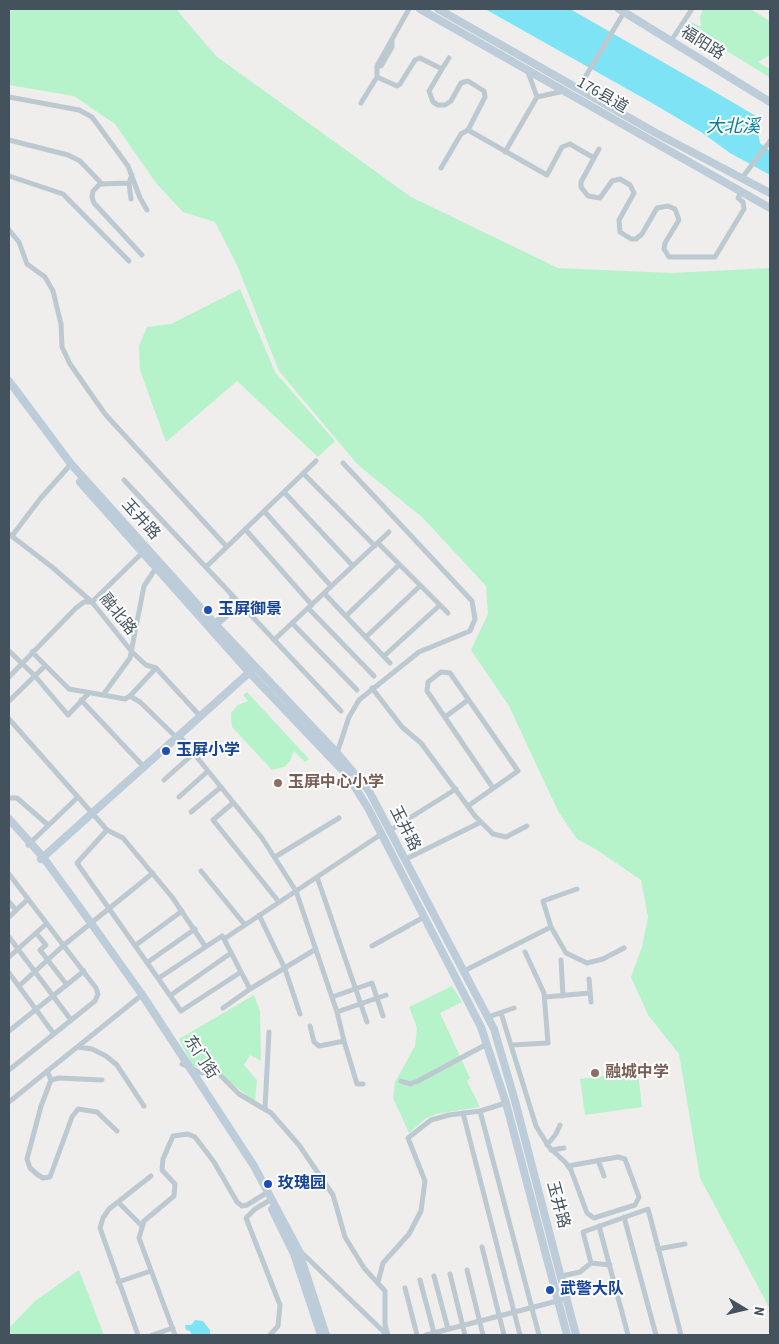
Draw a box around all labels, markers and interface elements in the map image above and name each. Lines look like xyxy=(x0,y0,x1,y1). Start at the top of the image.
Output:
street label: 福阳路 xyxy=(677,23,727,65)
street label: 176县道 xyxy=(573,74,631,118)
water label: 大北溪 xyxy=(706,117,760,139)
street label: 玉井路 xyxy=(117,496,163,544)
street label: 融北路 xyxy=(94,590,140,640)
place label: 玉屏御景 xyxy=(218,600,282,620)
marker: 玉屏御景 xyxy=(202,604,214,616)
place label: 玉屏小学 xyxy=(176,741,240,761)
marker: 玉屏小学 xyxy=(160,745,172,757)
place label: 玉屏中心小学 xyxy=(288,773,384,793)
marker: 玉屏中心小学 xyxy=(272,777,284,789)
street label: 玉井路 xyxy=(385,803,423,855)
street label: 东门街 xyxy=(179,1033,221,1083)
place label: 融城中学 xyxy=(605,1063,669,1083)
marker: 融城中学 xyxy=(589,1067,601,1079)
place label: 玫瑰园 xyxy=(278,1174,326,1194)
marker: 玫瑰园 xyxy=(262,1178,274,1190)
street label: 玉井路 xyxy=(542,1179,572,1231)
place label: 武警大队 xyxy=(560,1280,624,1300)
marker: 武警大队 xyxy=(544,1284,556,1296)
north arrow xyxy=(719,1284,769,1334)
text: N xyxy=(748,1305,769,1318)

